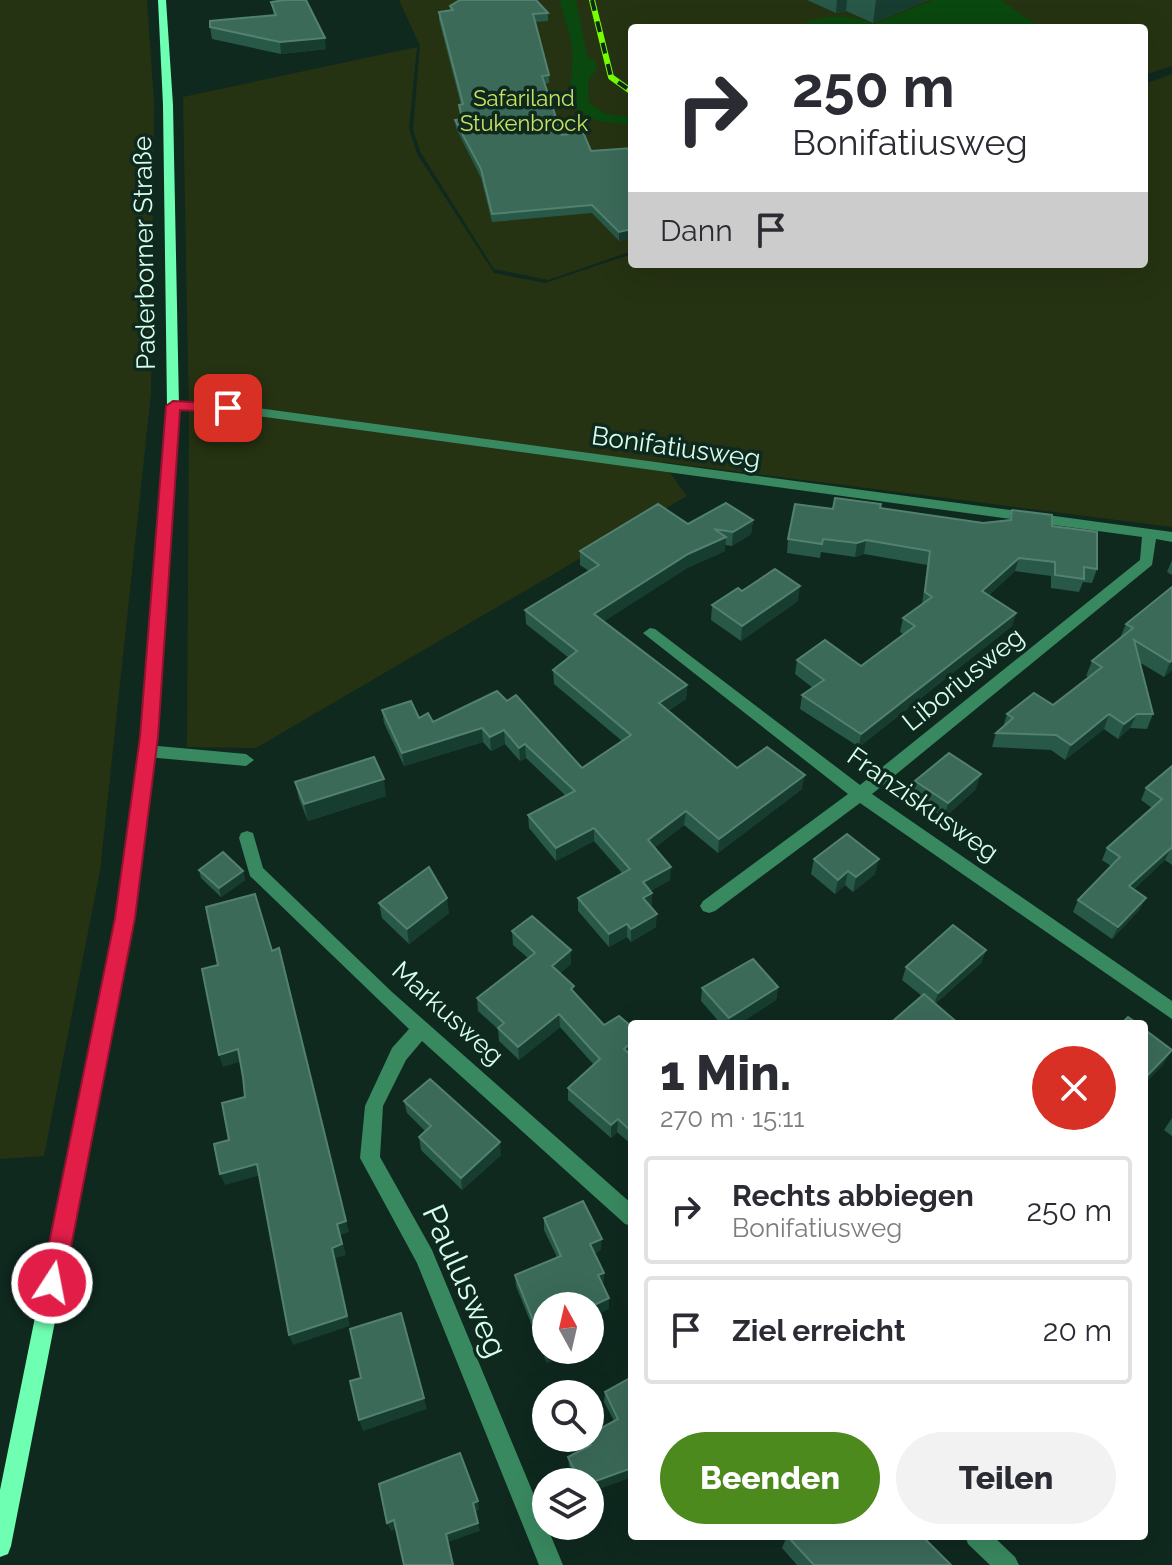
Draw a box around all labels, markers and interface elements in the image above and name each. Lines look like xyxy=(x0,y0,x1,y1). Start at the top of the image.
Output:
text: 250 m xyxy=(792,54,955,120)
icon: right xyxy=(660,56,764,160)
park label: Safariland Stukenbrock xyxy=(460,85,588,136)
text: Bonifatiusweg xyxy=(792,121,1028,163)
street label: Paderborner Straße xyxy=(127,136,161,370)
icon: arrive xyxy=(749,208,793,252)
text: Dann xyxy=(660,213,733,248)
pin xyxy=(194,374,262,442)
icon: arrive xyxy=(206,386,250,430)
street label: Bonifatiusweg xyxy=(590,420,762,474)
street label: Liboriusweg xyxy=(896,621,1030,737)
street label: Franziskusweg xyxy=(842,741,1004,867)
street label: Markusweg xyxy=(386,955,510,1071)
text: 1 Min. xyxy=(660,1045,791,1101)
button: close xyxy=(1032,1046,1116,1130)
text: 270 m · 15:11 xyxy=(660,1103,804,1133)
text: Rechts abbiegen xyxy=(732,1178,974,1213)
icon: right xyxy=(664,1188,708,1232)
text: 250 m xyxy=(1026,1193,1112,1228)
street label: Paulusweg xyxy=(415,1199,516,1363)
text: Bonifatiusweg xyxy=(732,1213,902,1243)
position arrow xyxy=(10,1241,94,1325)
north arrow xyxy=(532,1292,604,1364)
map controls xyxy=(532,1292,604,1540)
icon: arrive xyxy=(664,1308,708,1352)
text: Ziel erreicht xyxy=(732,1313,905,1348)
text: 20 m xyxy=(1043,1313,1112,1348)
button: search xyxy=(532,1380,604,1452)
button: Beenden xyxy=(660,1432,880,1524)
button: Teilen xyxy=(896,1432,1116,1524)
button: layers xyxy=(532,1468,604,1540)

